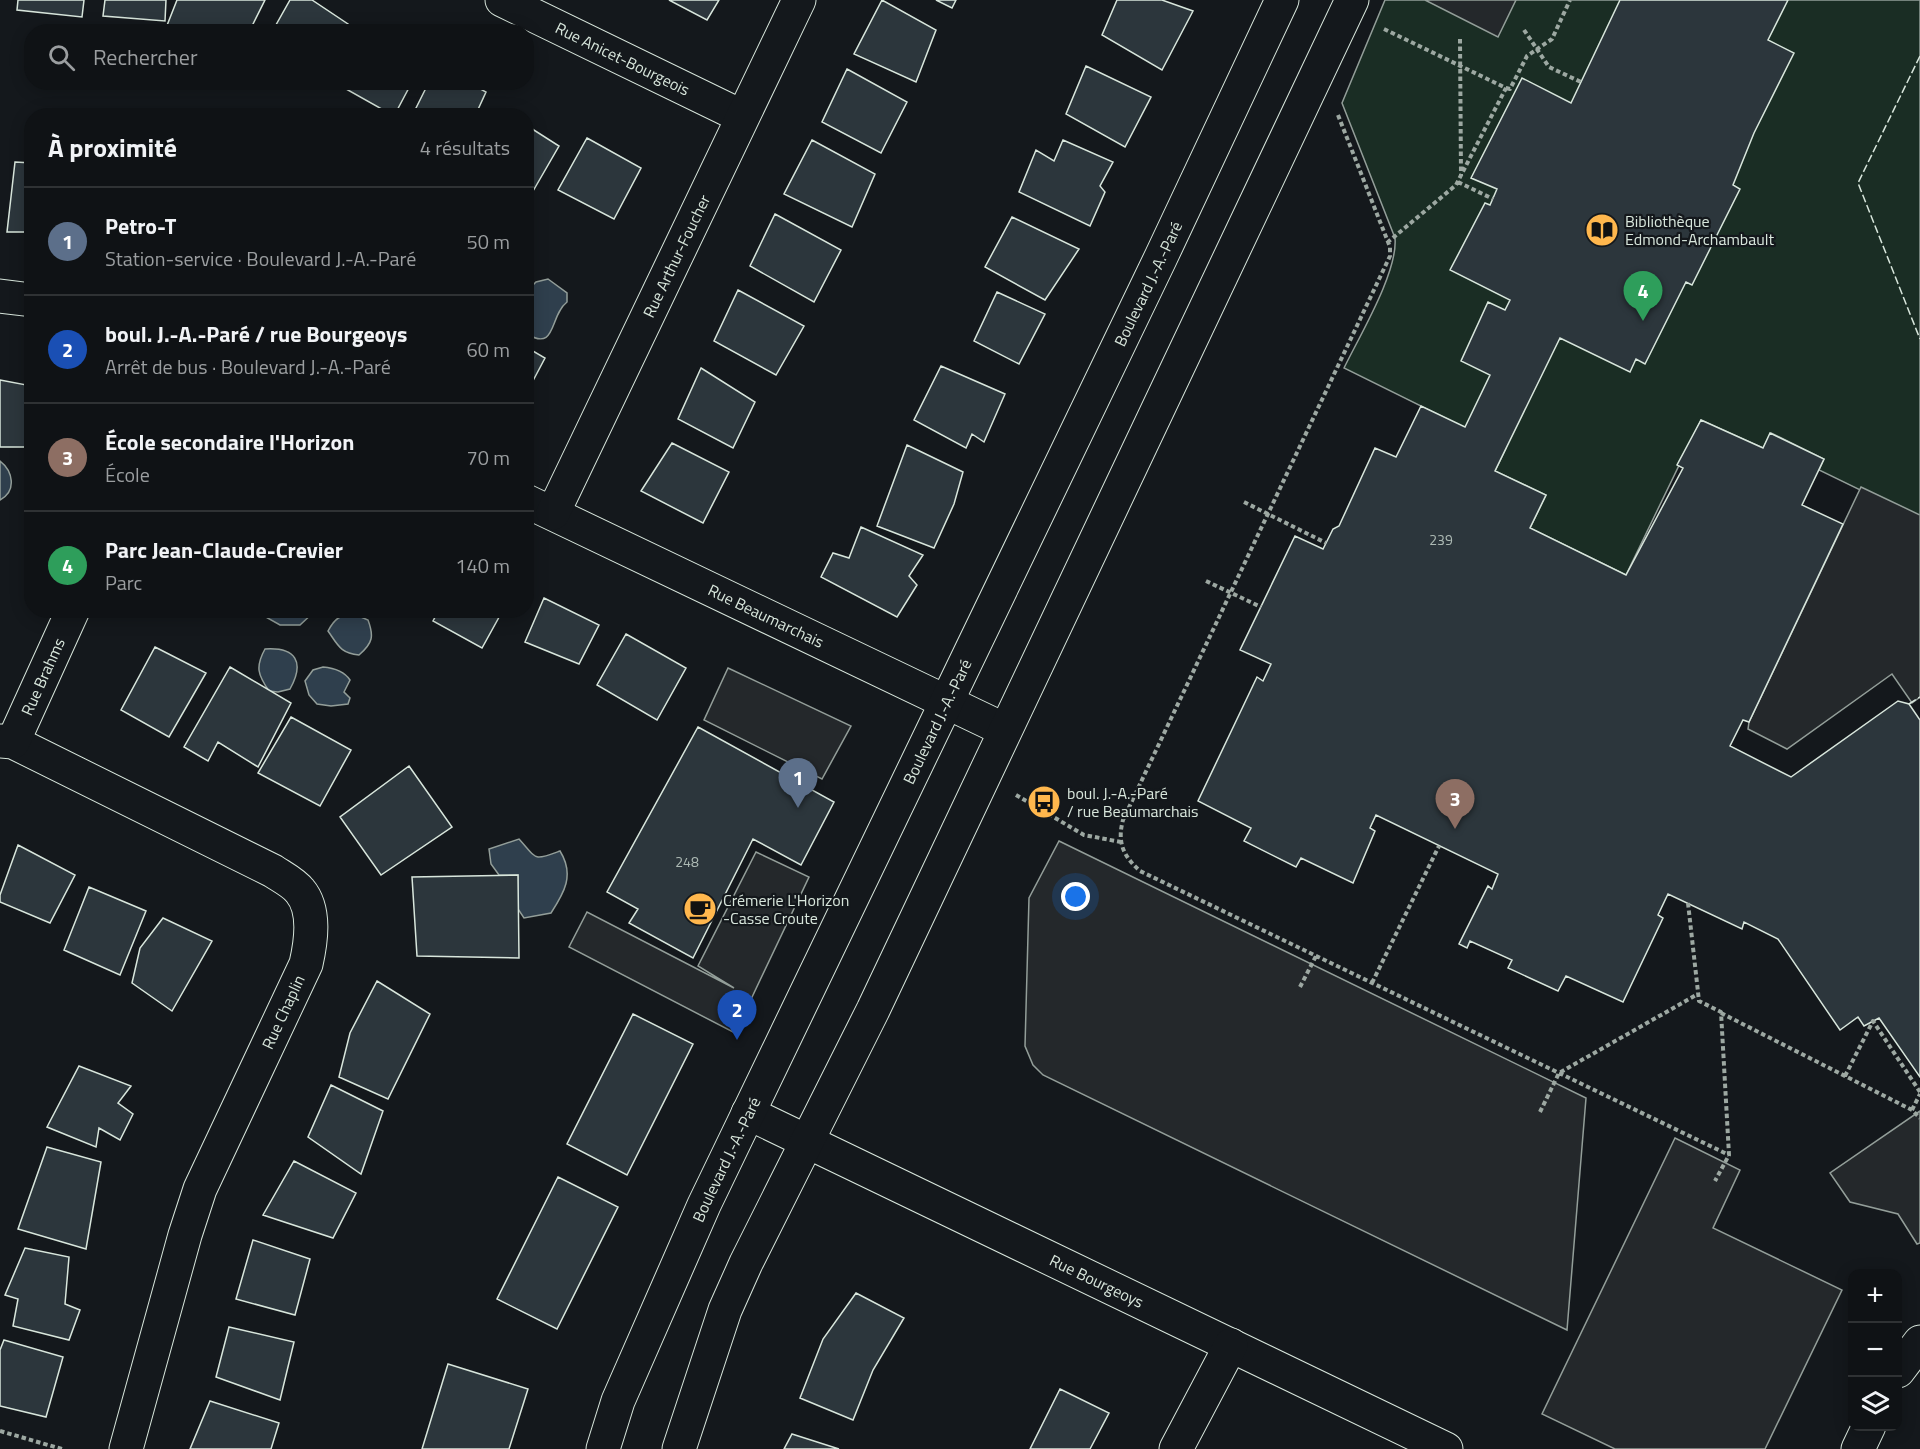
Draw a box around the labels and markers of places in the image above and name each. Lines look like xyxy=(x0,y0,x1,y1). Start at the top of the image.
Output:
place label: Bibliothèque Edmond-Archambault xyxy=(1625,209,1774,251)
library icon: Bibliothèque Edmond-Archambault xyxy=(1584,212,1620,248)
pin: 4 xyxy=(1624,272,1662,321)
pin: 1 xyxy=(778,758,818,808)
pin: 3 xyxy=(1436,780,1474,829)
place label: boul. J.-A.-Paré / rue Beaumarchais xyxy=(1067,781,1199,823)
bus stop icon: boul. J.-A.-Paré / rue Beaumarchais xyxy=(1026,784,1062,820)
place label: Crémerie L'Horizon -Casse Croute xyxy=(723,888,849,930)
cafe icon: Crémerie L'Horizon -Casse Croute xyxy=(682,891,718,927)
pin: 2 xyxy=(718,990,756,1040)

